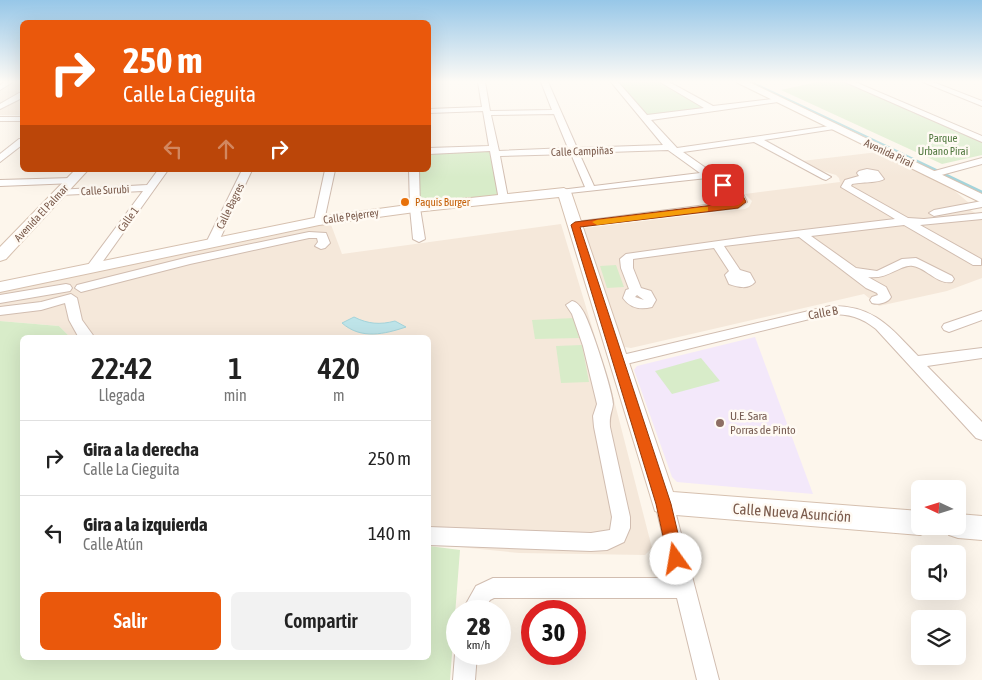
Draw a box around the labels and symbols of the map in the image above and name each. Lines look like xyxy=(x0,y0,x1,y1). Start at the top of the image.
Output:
park label: Parque Urbano Pirai xyxy=(918,132,968,157)
street label: Avenida Piraí xyxy=(862,136,916,170)
street label: Calle Campiñas xyxy=(551,144,613,158)
pin xyxy=(702,164,744,206)
street label: Calle Bagres xyxy=(214,181,246,231)
street label: Avenida El Palmar xyxy=(12,182,71,244)
street label: Calle Surubi xyxy=(80,183,130,197)
marker: Paquis Burger xyxy=(399,196,411,208)
place label: Paquis Burger xyxy=(415,196,471,208)
street label: Calle 1 xyxy=(115,204,141,234)
street label: Calle Pejerrey xyxy=(322,206,380,226)
street label: Calle B xyxy=(807,303,839,322)
place label: U.E. Sara Porras de Pinto xyxy=(730,409,796,437)
marker: U.E. Sara Porras de Pinto xyxy=(714,417,726,429)
north arrow xyxy=(911,480,966,535)
street label: Calle Nueva Asunción xyxy=(732,500,852,525)
position arrow xyxy=(649,532,701,584)
speed limit sign: 30 xyxy=(521,600,586,665)

